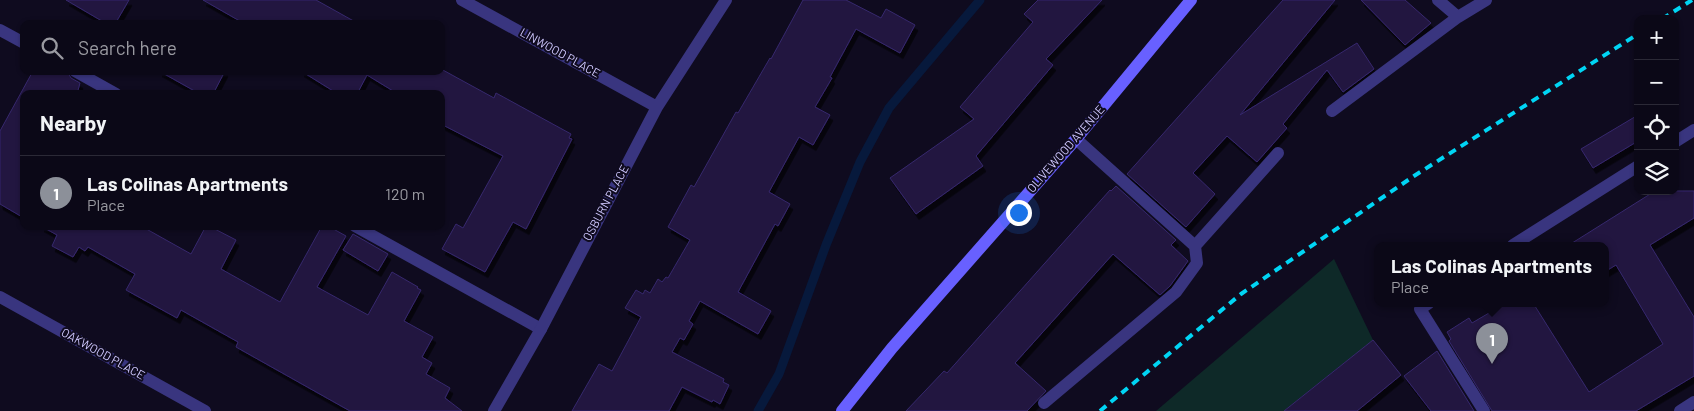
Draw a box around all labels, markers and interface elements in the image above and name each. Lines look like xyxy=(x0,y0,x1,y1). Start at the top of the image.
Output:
map controls xyxy=(1634,15,1679,195)
button: + xyxy=(1634,15,1679,60)
search box xyxy=(20,20,445,75)
street label: LINWOOD PLACE xyxy=(518,24,603,80)
icon: search xyxy=(38,34,66,62)
text: Search here xyxy=(78,36,177,59)
button: − xyxy=(1634,60,1679,105)
street label: OLIVEWOOD AVENUE xyxy=(1024,102,1107,195)
button: locate xyxy=(1634,105,1679,150)
text: Nearby xyxy=(40,110,106,135)
button: layers xyxy=(1634,150,1679,195)
street label: OSBURN PLACE xyxy=(579,162,631,243)
text: Las Colinas Apartments xyxy=(87,172,288,195)
text: 1 xyxy=(53,184,59,203)
text: 120 m xyxy=(385,184,425,203)
text: Place xyxy=(87,195,125,214)
your location xyxy=(1006,200,1032,226)
popup xyxy=(1374,242,1609,307)
text: Las Colinas Apartments xyxy=(1391,254,1592,277)
text: Place xyxy=(1391,277,1429,296)
pin: 1 xyxy=(1476,323,1508,364)
street label: OAKWOOD PLACE xyxy=(59,324,148,382)

